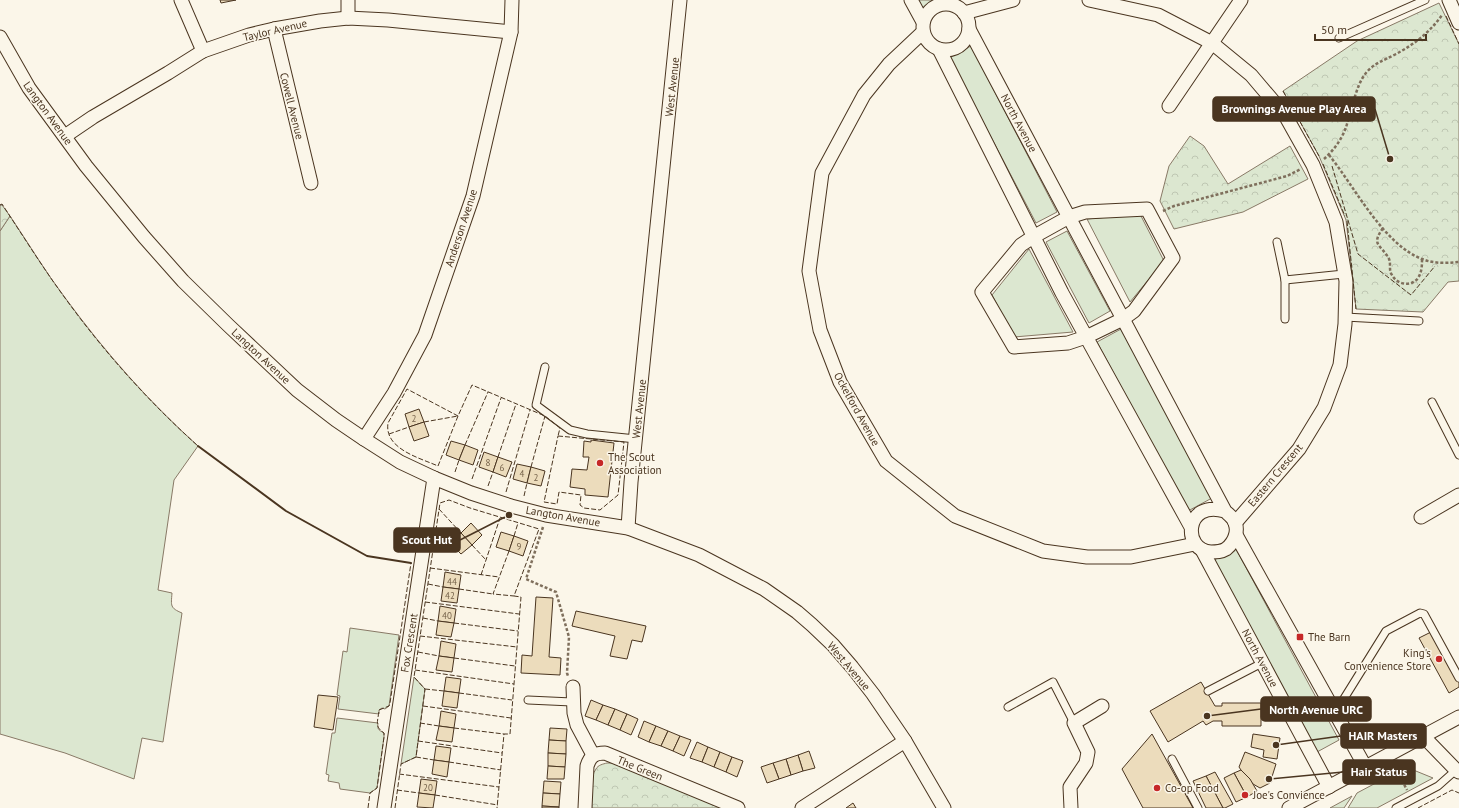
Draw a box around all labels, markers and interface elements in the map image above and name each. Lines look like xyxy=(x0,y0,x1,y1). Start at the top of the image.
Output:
street label: Taylor Avenue xyxy=(242,16,309,44)
scale bar xyxy=(1315,16,1426,42)
text: 50 m xyxy=(1321,22,1347,37)
street label: West Avenue xyxy=(662,56,682,117)
street label: Cowell Avenue xyxy=(277,71,307,141)
street label: Langton Avenue xyxy=(20,78,76,148)
street label: North Avenue xyxy=(998,91,1040,155)
callout: Brownings Avenue Play Area xyxy=(1213,97,1375,121)
text: Brownings Avenue Play Area xyxy=(1222,101,1366,116)
street label: Anderson Avenue xyxy=(442,187,480,269)
street label: Langton Avenue xyxy=(229,325,294,387)
street label: Ockelford Avenue xyxy=(831,370,883,449)
street label: West Avenue xyxy=(629,378,649,439)
house number: 2 xyxy=(412,413,417,424)
street label: Eastern Crescent xyxy=(1245,440,1306,509)
place label: The Scout Association xyxy=(608,450,662,477)
house number: 8 xyxy=(486,457,491,468)
marker: The Scout Association xyxy=(595,458,605,468)
house number: 6 xyxy=(500,462,505,473)
house number: 4 xyxy=(520,468,525,479)
house number: 2 xyxy=(534,472,539,483)
street label: Langton Avenue xyxy=(525,503,602,530)
callout: Scout Hut xyxy=(394,528,460,552)
text: Scout Hut xyxy=(402,532,453,547)
house number: 9 xyxy=(517,541,522,552)
house number: 44 xyxy=(447,576,457,587)
house number: 42 xyxy=(445,590,455,601)
house number: 40 xyxy=(442,610,452,621)
street label: Fox Crescent xyxy=(397,612,421,674)
street label: North Avenue xyxy=(1239,626,1281,690)
place label: The Barn xyxy=(1308,630,1350,644)
marker: The Barn xyxy=(1295,632,1305,642)
street label: West Avenue xyxy=(824,639,874,694)
place label: King's Convenience Store xyxy=(1344,646,1431,673)
marker: King's Convenience Store xyxy=(1434,654,1444,664)
callout: North Avenue URC xyxy=(1261,697,1371,721)
text: North Avenue URC xyxy=(1269,702,1363,717)
callout: HAIR Masters xyxy=(1341,724,1426,748)
text: HAIR Masters xyxy=(1349,728,1417,743)
street label: The Green xyxy=(615,752,665,784)
callout: Hair Status xyxy=(1343,760,1415,784)
text: Hair Status xyxy=(1351,764,1407,779)
place label: Co-op Food xyxy=(1165,781,1219,795)
house number: 20 xyxy=(423,782,433,793)
marker: Co-op Food xyxy=(1152,783,1162,793)
place label: Joe's Convience xyxy=(1252,788,1325,802)
marker: Joe's Convience xyxy=(1240,790,1250,800)

